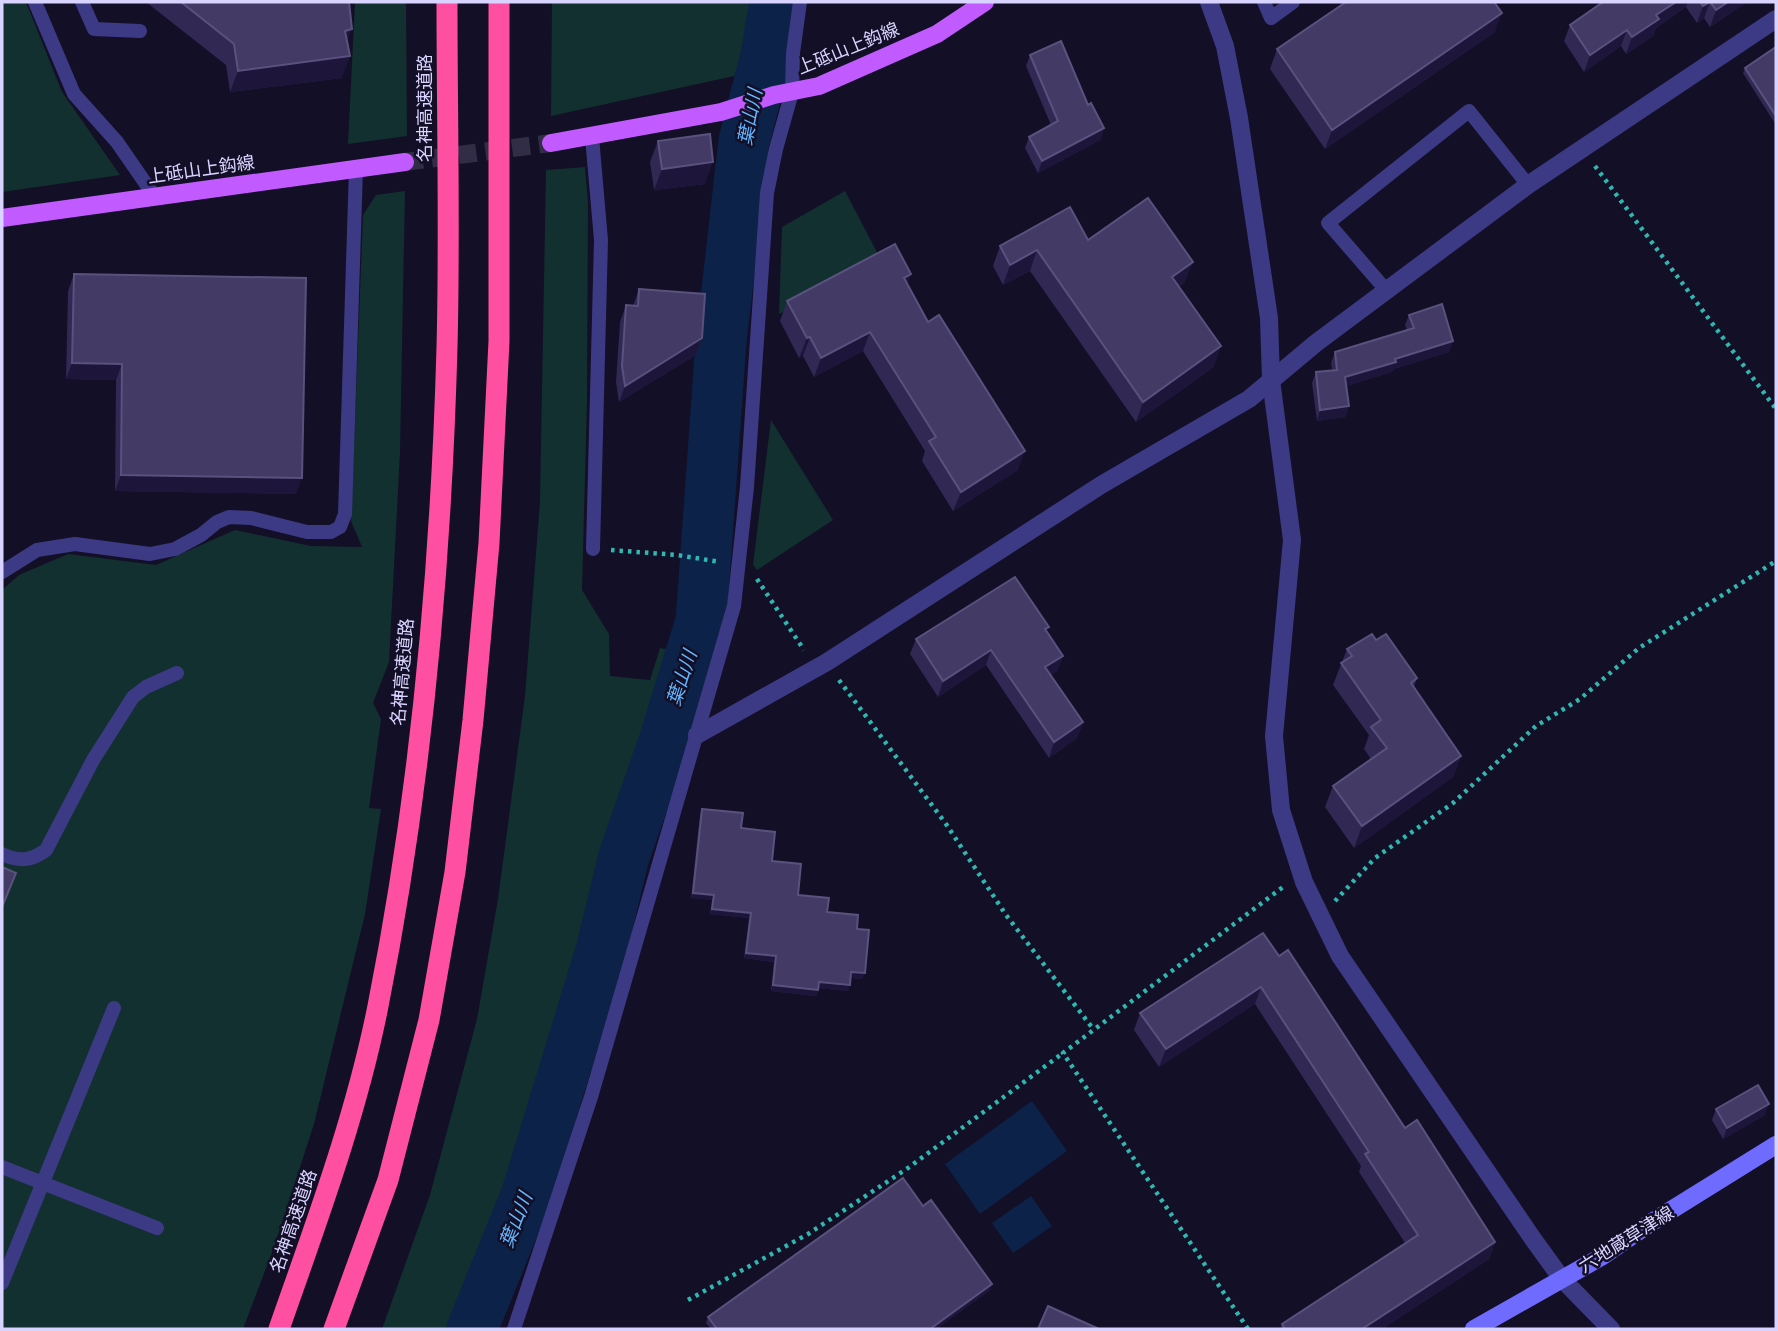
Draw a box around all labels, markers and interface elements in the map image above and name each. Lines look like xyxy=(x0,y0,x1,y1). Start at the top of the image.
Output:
street label: 上砥山上鈎線 xyxy=(793,16,903,80)
street label: 名神高速道路 xyxy=(412,54,437,162)
water label: 葉山川 xyxy=(731,84,769,148)
street label: 上砥山上鈎線 xyxy=(146,149,256,189)
street label: 名神高速道路 xyxy=(385,617,419,727)
water label: 葉山川 xyxy=(660,645,704,709)
street label: 名神高速道路 xyxy=(264,1166,322,1276)
water label: 葉山川 xyxy=(493,1187,540,1251)
street label: 六地蔵草津線 xyxy=(1574,1200,1678,1278)

